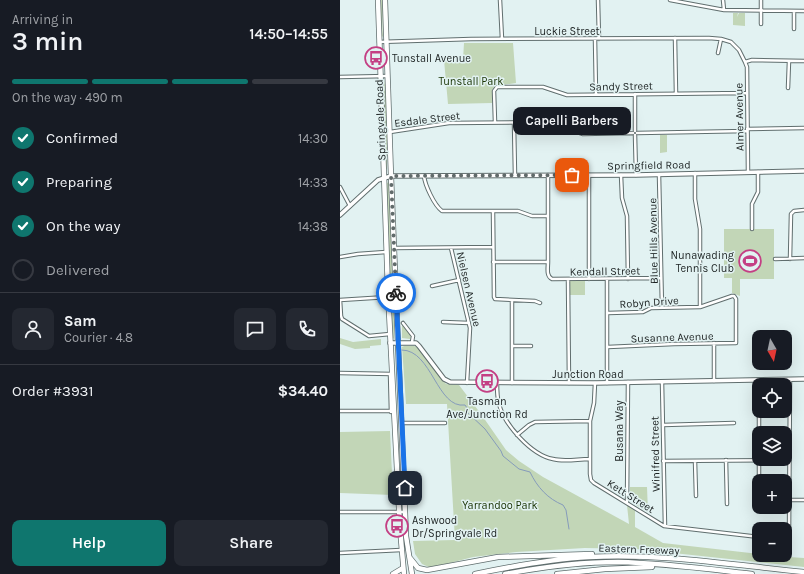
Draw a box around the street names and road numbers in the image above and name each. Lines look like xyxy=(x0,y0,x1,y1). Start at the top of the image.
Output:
street label: Luckie Street xyxy=(534,25,600,38)
street label: Springvale Road xyxy=(373,79,388,161)
street label: Sandy Street xyxy=(589,79,653,94)
street label: Almer Avenue xyxy=(732,82,747,151)
street label: Esdale Street xyxy=(393,109,461,130)
street label: Springfield Road xyxy=(607,158,691,173)
street label: Blue Hills Avenue xyxy=(646,197,661,284)
street label: Nielsen Avenue xyxy=(454,250,484,328)
street label: Kendall Street xyxy=(570,264,640,279)
street label: Robyn Drive xyxy=(619,294,679,311)
street label: Susanne Avenue xyxy=(630,330,714,345)
street label: Junction Road xyxy=(552,368,624,381)
street label: Busana Way xyxy=(613,400,626,462)
street label: Winifred Street xyxy=(648,416,663,492)
street label: Kett Street xyxy=(605,477,657,516)
street label: Eastern Freeway xyxy=(598,542,680,557)

